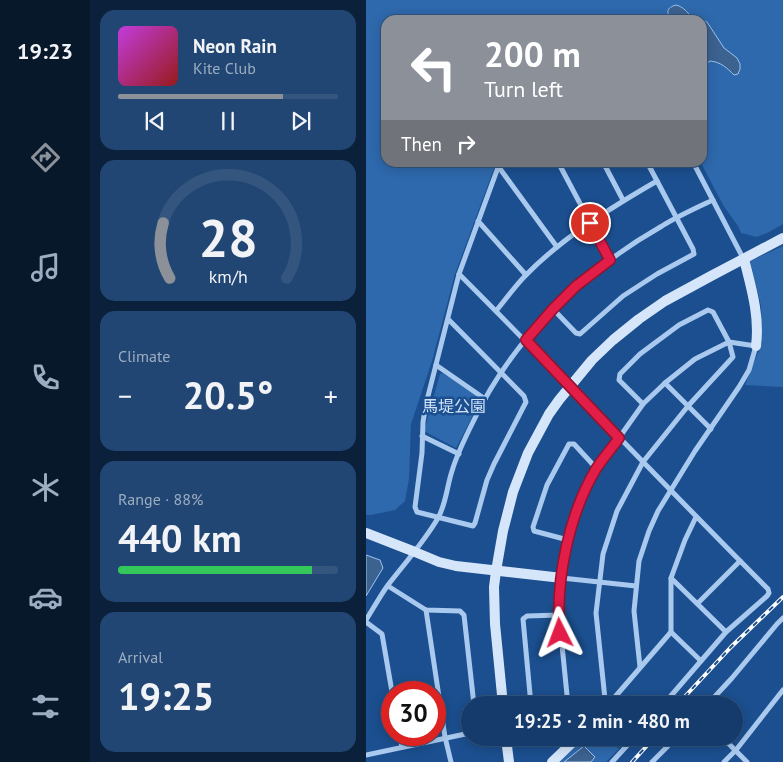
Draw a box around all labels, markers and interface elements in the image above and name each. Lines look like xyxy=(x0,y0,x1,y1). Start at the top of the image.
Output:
text: 200 m xyxy=(484,31,581,77)
text: Neon Rain xyxy=(193,34,277,58)
icon: left xyxy=(401,35,466,100)
text: 19:23 xyxy=(17,37,73,65)
text: Kite Club xyxy=(193,58,256,78)
text: Turn left xyxy=(484,75,563,103)
icon: previous xyxy=(141,107,169,135)
icon: pause xyxy=(214,107,242,135)
icon: next xyxy=(287,107,315,135)
icon: right xyxy=(452,130,480,158)
text: Then xyxy=(401,132,442,156)
icon: directions xyxy=(28,140,63,175)
pin xyxy=(569,202,611,244)
text: 28 xyxy=(199,204,257,271)
icon: arrive xyxy=(576,209,604,237)
icon: music xyxy=(28,250,63,285)
text: km/h xyxy=(208,265,248,288)
text: Climate xyxy=(118,346,170,366)
icon: phone xyxy=(28,360,63,395)
text: 20.5° xyxy=(183,370,273,419)
text: − xyxy=(118,377,132,414)
text: + xyxy=(324,377,338,414)
park label: 馬堤公園 xyxy=(422,396,486,416)
icon: climate xyxy=(28,470,63,505)
text: Range · 88% xyxy=(118,489,203,509)
text: 440 km xyxy=(118,513,242,562)
icon: car xyxy=(28,580,63,615)
position arrow xyxy=(533,606,585,658)
text: Arrival xyxy=(118,647,163,667)
text: 19:25 xyxy=(118,671,214,720)
speed limit sign: 30 xyxy=(381,681,446,746)
icon: filters xyxy=(28,689,63,724)
text: 19:25 · 2 min · 480 m xyxy=(514,709,690,733)

